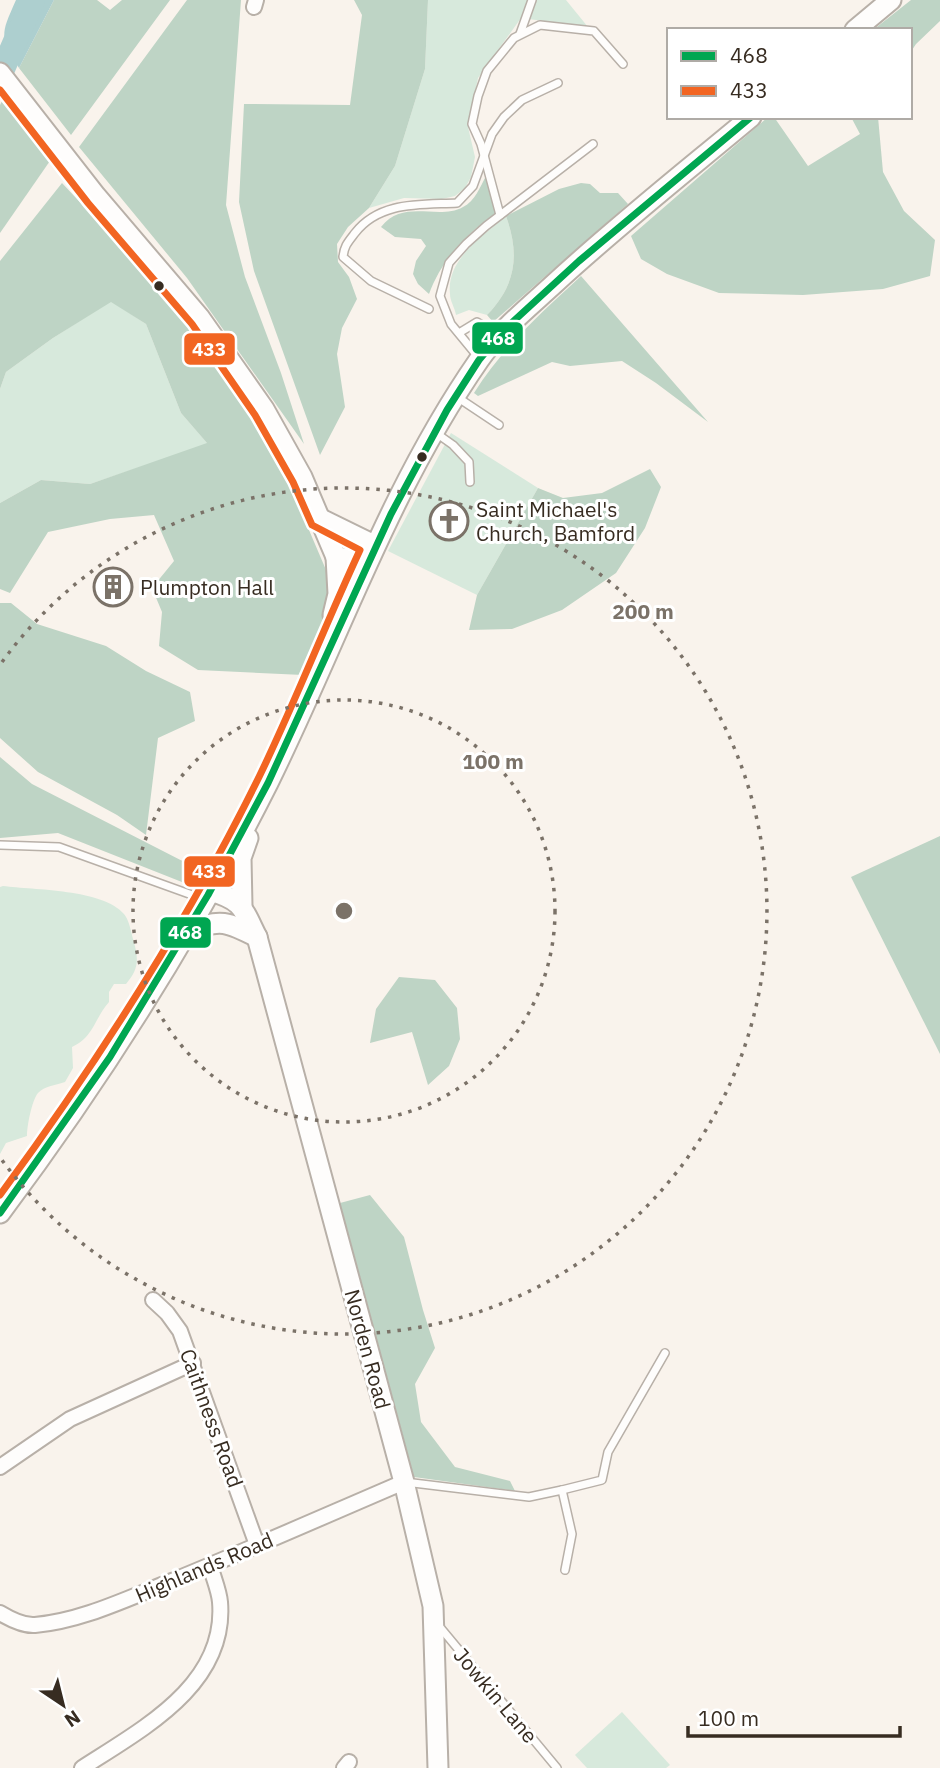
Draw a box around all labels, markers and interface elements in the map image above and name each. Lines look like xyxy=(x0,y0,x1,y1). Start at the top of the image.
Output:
legend xyxy=(667,28,912,119)
text: 468 xyxy=(730,41,768,69)
text: 433 xyxy=(730,76,768,104)
unlabelled marker xyxy=(152,279,166,293)
line badge: 468 xyxy=(471,321,524,355)
text: 468 xyxy=(481,326,515,350)
line badge: 433 xyxy=(183,332,236,366)
text: 433 xyxy=(192,337,226,361)
unlabelled marker xyxy=(415,450,429,464)
place label: Saint Michael's Church, Bamford xyxy=(476,495,635,547)
church icon: Saint Michael's Church, Bamford xyxy=(428,500,470,542)
building icon: Plumpton Hall xyxy=(92,566,134,608)
place label: Plumpton Hall xyxy=(140,573,274,601)
text: 200 m xyxy=(612,597,674,625)
text: 100 m xyxy=(462,747,524,775)
line badge: 433 xyxy=(183,855,236,888)
text: 433 xyxy=(192,859,226,883)
centre of rings xyxy=(332,899,356,923)
line badge: 468 xyxy=(159,916,212,949)
text: 468 xyxy=(168,920,202,944)
street label: Norden Road xyxy=(339,1286,397,1412)
street label: Caithness Road xyxy=(174,1345,250,1491)
street label: Highlands Road xyxy=(131,1525,277,1609)
street label: Jowkin Lane xyxy=(448,1641,544,1749)
north arrow xyxy=(28,1670,98,1740)
scale bar xyxy=(688,1694,900,1738)
text: 100 m xyxy=(698,1704,759,1732)
text: N xyxy=(60,1705,85,1733)

